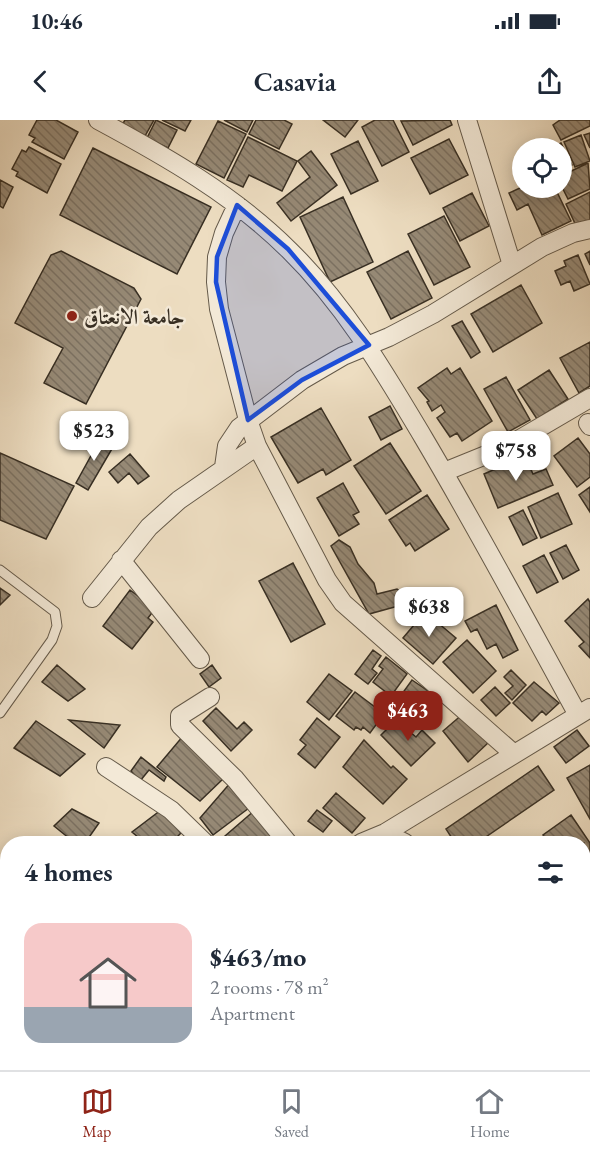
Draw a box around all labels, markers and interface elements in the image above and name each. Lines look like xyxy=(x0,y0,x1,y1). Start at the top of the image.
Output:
text: 10:46 xyxy=(30,7,83,36)
text: Casavia xyxy=(254,64,336,99)
icon: back xyxy=(24,65,57,98)
icon: share xyxy=(533,65,566,98)
map controls xyxy=(512,138,572,198)
button: locate xyxy=(512,138,572,198)
place label: جامعة الانعتاق xyxy=(84,303,185,330)
marker: جامعة الانعتاق xyxy=(65,309,79,323)
pin: $523 xyxy=(58,411,130,462)
text: $523 xyxy=(74,417,114,443)
pin: $758 xyxy=(480,431,552,482)
text: $758 xyxy=(496,437,536,463)
pin: $638 xyxy=(393,587,465,638)
text: $638 xyxy=(409,593,449,619)
pin: $463 xyxy=(372,691,444,742)
text: $463 xyxy=(388,697,428,723)
text: 4 homes xyxy=(24,855,113,889)
icon: filters xyxy=(534,856,567,889)
text: $463/mo xyxy=(210,940,306,974)
icon: home xyxy=(72,947,144,1019)
text: 2 rooms · 78 m² xyxy=(210,974,329,1000)
text: Apartment xyxy=(210,1000,295,1026)
tab: Map xyxy=(81,1085,114,1142)
tab: Saved xyxy=(275,1085,309,1142)
tab: Home xyxy=(470,1085,509,1142)

